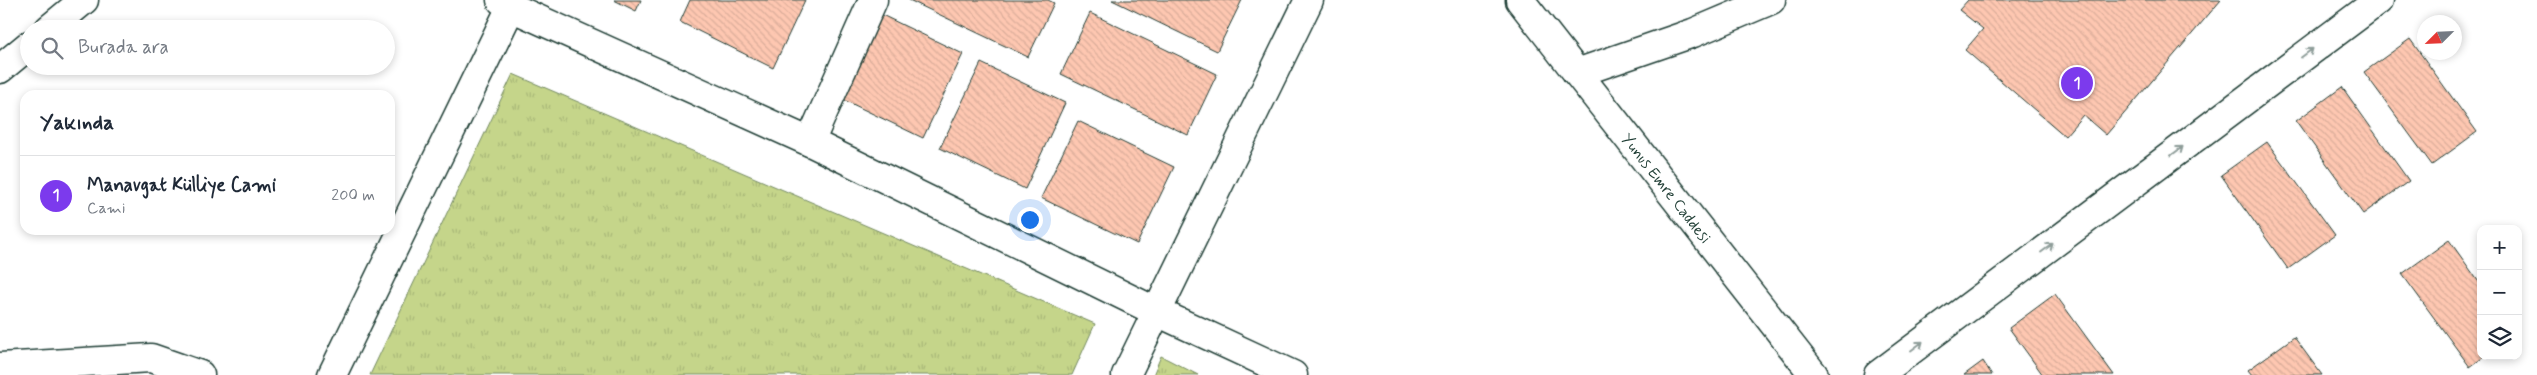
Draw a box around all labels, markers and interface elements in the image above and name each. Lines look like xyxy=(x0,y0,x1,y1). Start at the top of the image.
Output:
north arrow xyxy=(2417,15,2462,60)
search box xyxy=(20,20,395,75)
icon: search xyxy=(38,34,66,62)
text: Burada ara xyxy=(78,35,169,60)
one-way arrow xyxy=(2300,48,2313,59)
pin: 1 xyxy=(2061,64,2093,102)
text: Yakında xyxy=(40,109,114,137)
street label: Yunus Emre Caddesi xyxy=(1616,129,1716,249)
one-way arrow xyxy=(2170,146,2184,156)
text: Manavgat Külliye Cami xyxy=(87,173,276,198)
text: 1 xyxy=(52,185,60,206)
text: 200 m xyxy=(331,185,375,206)
text: Cami xyxy=(87,198,126,219)
your location xyxy=(1017,207,1043,233)
map controls xyxy=(2477,225,2522,360)
button: + xyxy=(2477,225,2522,270)
one-way arrow xyxy=(2040,243,2053,254)
button: − xyxy=(2477,270,2522,315)
button: layers xyxy=(2477,315,2522,360)
one-way arrow xyxy=(1910,341,1924,351)

